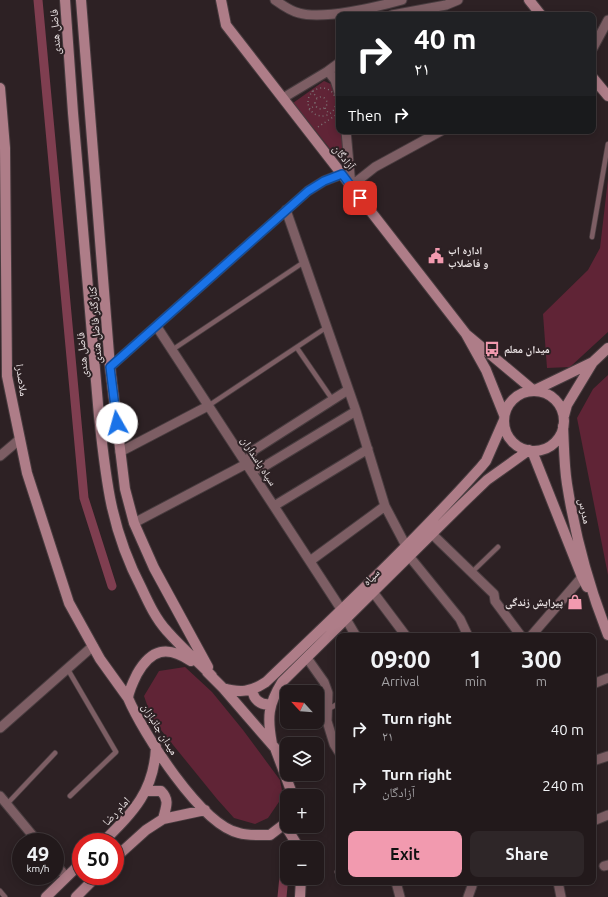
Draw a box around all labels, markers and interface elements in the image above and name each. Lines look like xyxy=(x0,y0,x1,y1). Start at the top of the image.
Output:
street label: فاضل هندی xyxy=(47,8,64,55)
text: 40 m xyxy=(414,23,476,54)
icon: right xyxy=(348,28,400,80)
text: ۲۱ xyxy=(414,58,430,78)
icon: right xyxy=(390,104,412,126)
text: Then xyxy=(348,107,382,124)
street label: آزادگان xyxy=(330,142,357,172)
pin xyxy=(343,181,377,215)
icon: arrive xyxy=(349,187,371,209)
place label: اداره اب و فاضلاب xyxy=(448,244,489,270)
public building icon: اداره اب و فاضلاب xyxy=(427,247,445,265)
street label: کنارگذر فاضل هندی xyxy=(86,286,105,364)
street label: فاضل هندی xyxy=(74,331,91,378)
bus stop icon: میدان معلم xyxy=(483,340,501,358)
place label: میدان معلم xyxy=(504,343,550,357)
street label: ملاصدرا xyxy=(14,363,30,397)
position arrow xyxy=(96,402,138,444)
street label: سپاه پاسداران xyxy=(238,434,279,488)
street label: مدرس xyxy=(575,497,594,525)
street label: سپاه xyxy=(360,566,383,589)
shop icon: پیرایش زندگی xyxy=(566,593,584,611)
place label: پیرایش زندگی xyxy=(505,596,563,610)
text: 09:00 xyxy=(370,646,430,673)
text: 1 xyxy=(469,646,482,673)
text: 300 xyxy=(521,646,562,673)
text: Arrival xyxy=(381,674,419,688)
text: min xyxy=(465,674,487,688)
text: m xyxy=(536,674,547,688)
north arrow xyxy=(280,685,324,729)
map controls xyxy=(280,685,324,885)
street label: میدان جانبازان xyxy=(139,701,180,757)
text: Turn right xyxy=(382,710,452,727)
icon: right xyxy=(348,718,370,740)
text: 40 m xyxy=(551,721,584,738)
text: ۲۱ xyxy=(382,729,394,743)
button: layers xyxy=(280,737,324,781)
text: Turn right xyxy=(382,766,452,783)
icon: right xyxy=(348,774,370,796)
text: 240 m xyxy=(542,777,584,794)
text: آزادگان xyxy=(382,785,415,799)
button: + xyxy=(280,789,324,833)
street label: امام رضا xyxy=(100,794,133,828)
button: Exit xyxy=(348,831,462,877)
button: Share xyxy=(470,831,584,877)
speed limit sign: 50 xyxy=(72,833,124,885)
button: − xyxy=(280,841,324,885)
text: 49 xyxy=(27,842,49,865)
text: km/h xyxy=(26,863,50,874)

